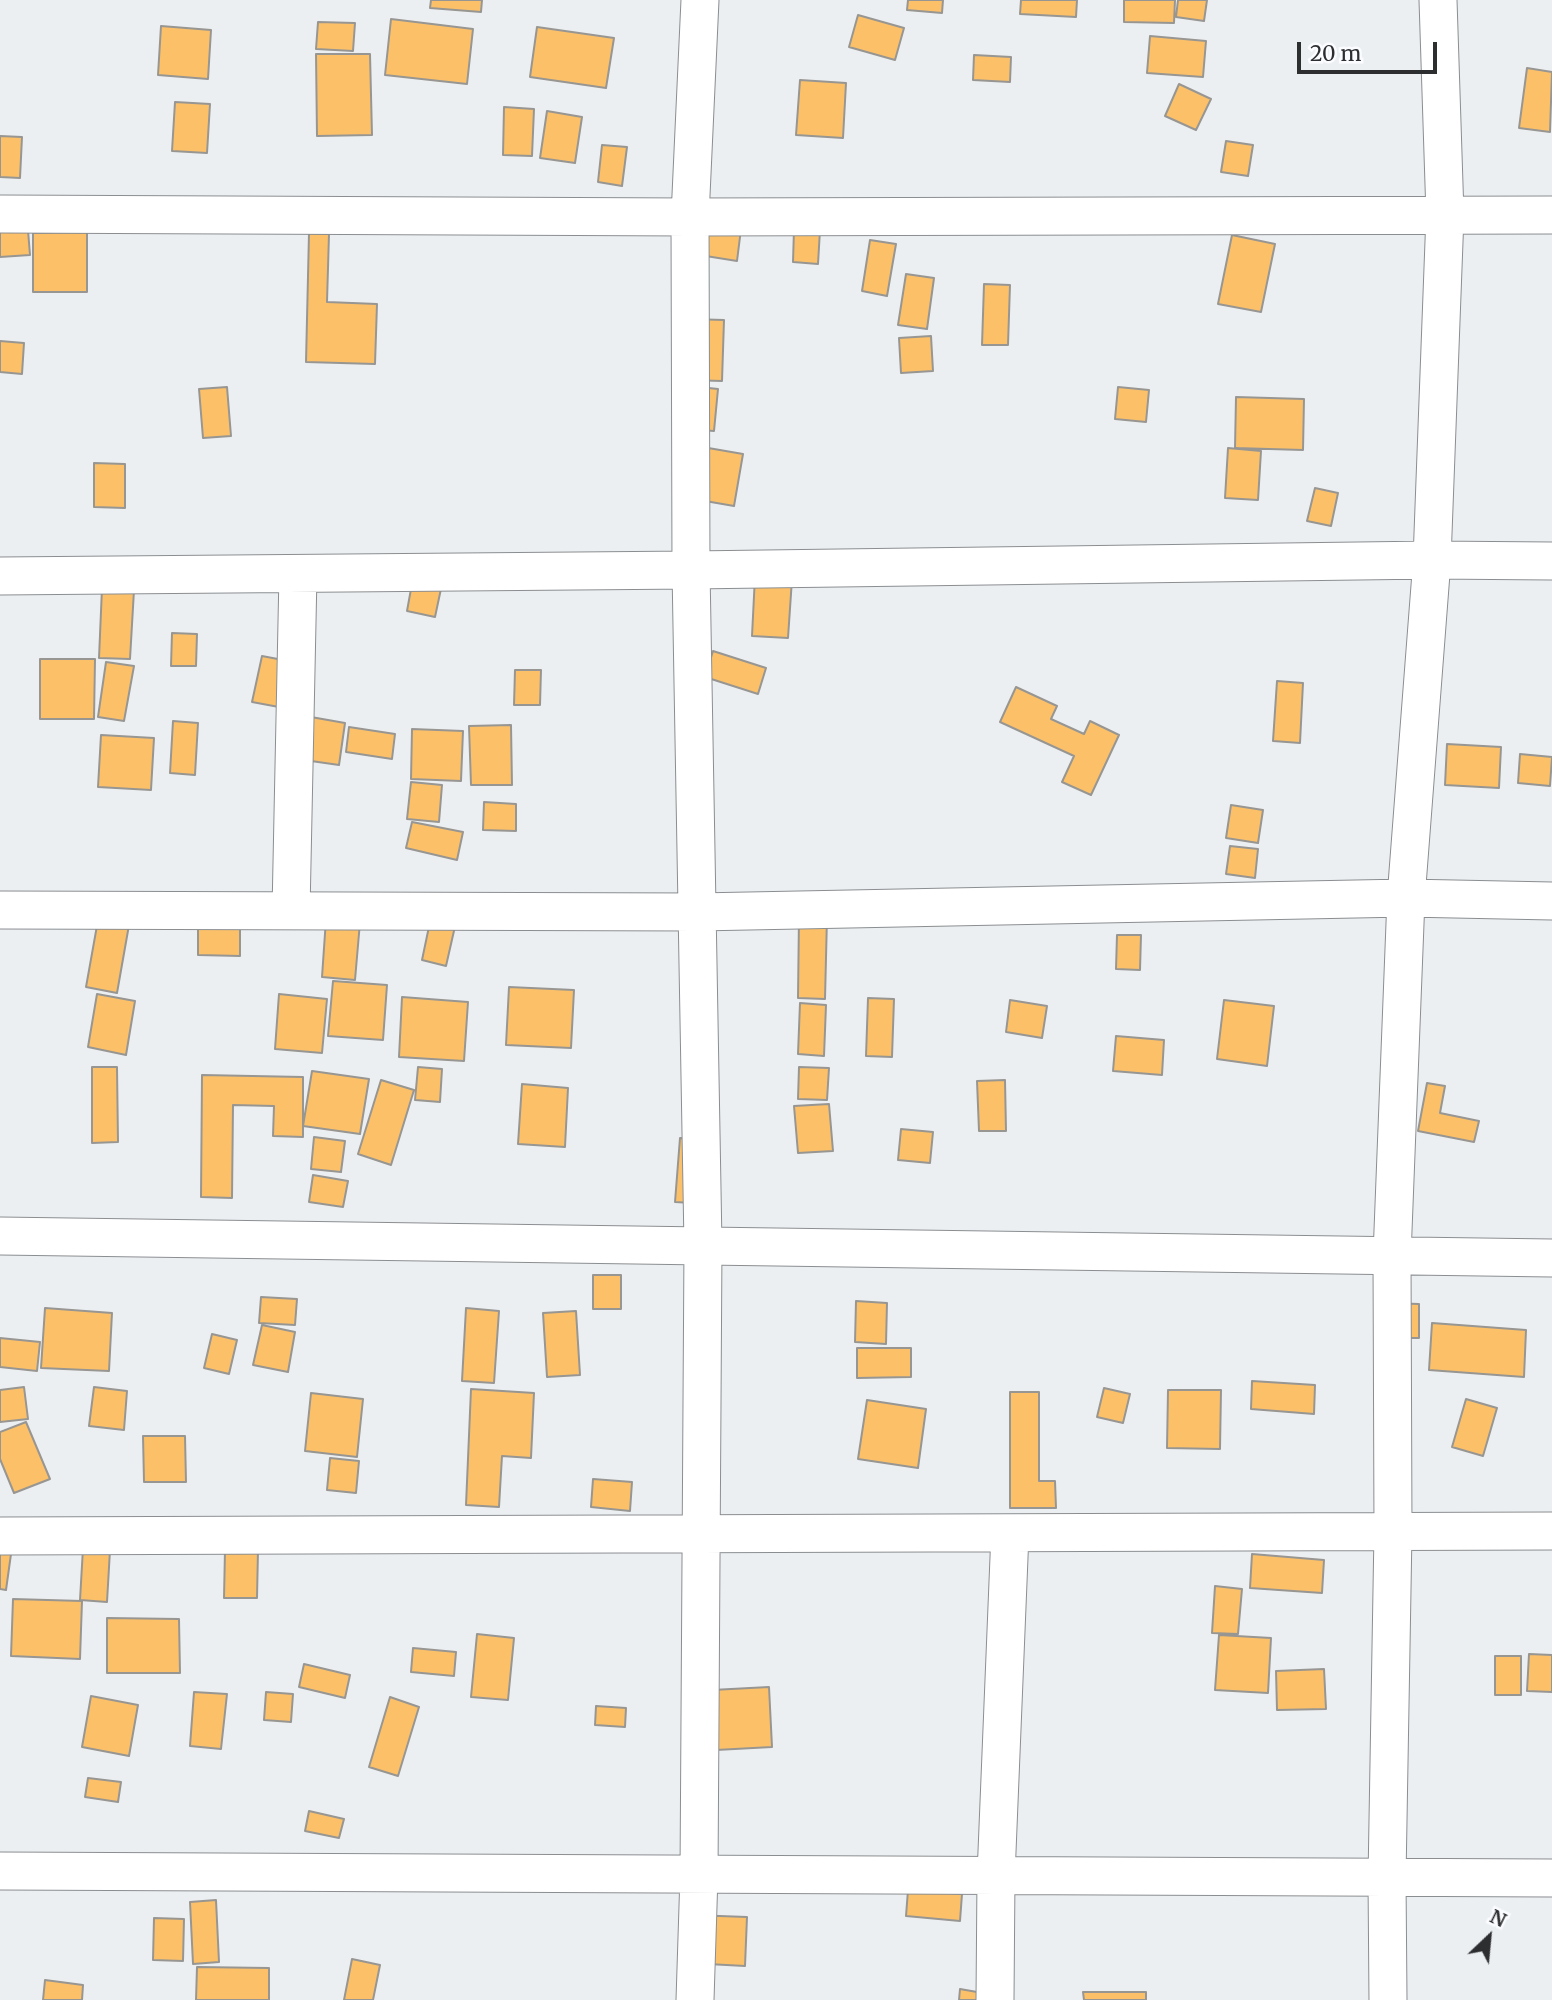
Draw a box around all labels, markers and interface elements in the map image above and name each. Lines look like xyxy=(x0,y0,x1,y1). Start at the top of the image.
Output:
scale bar xyxy=(1300,28,1440,72)
text: 20 m xyxy=(1310,40,1361,67)
north arrow xyxy=(1454,1902,1524,1972)
text: N xyxy=(1486,1904,1510,1932)

